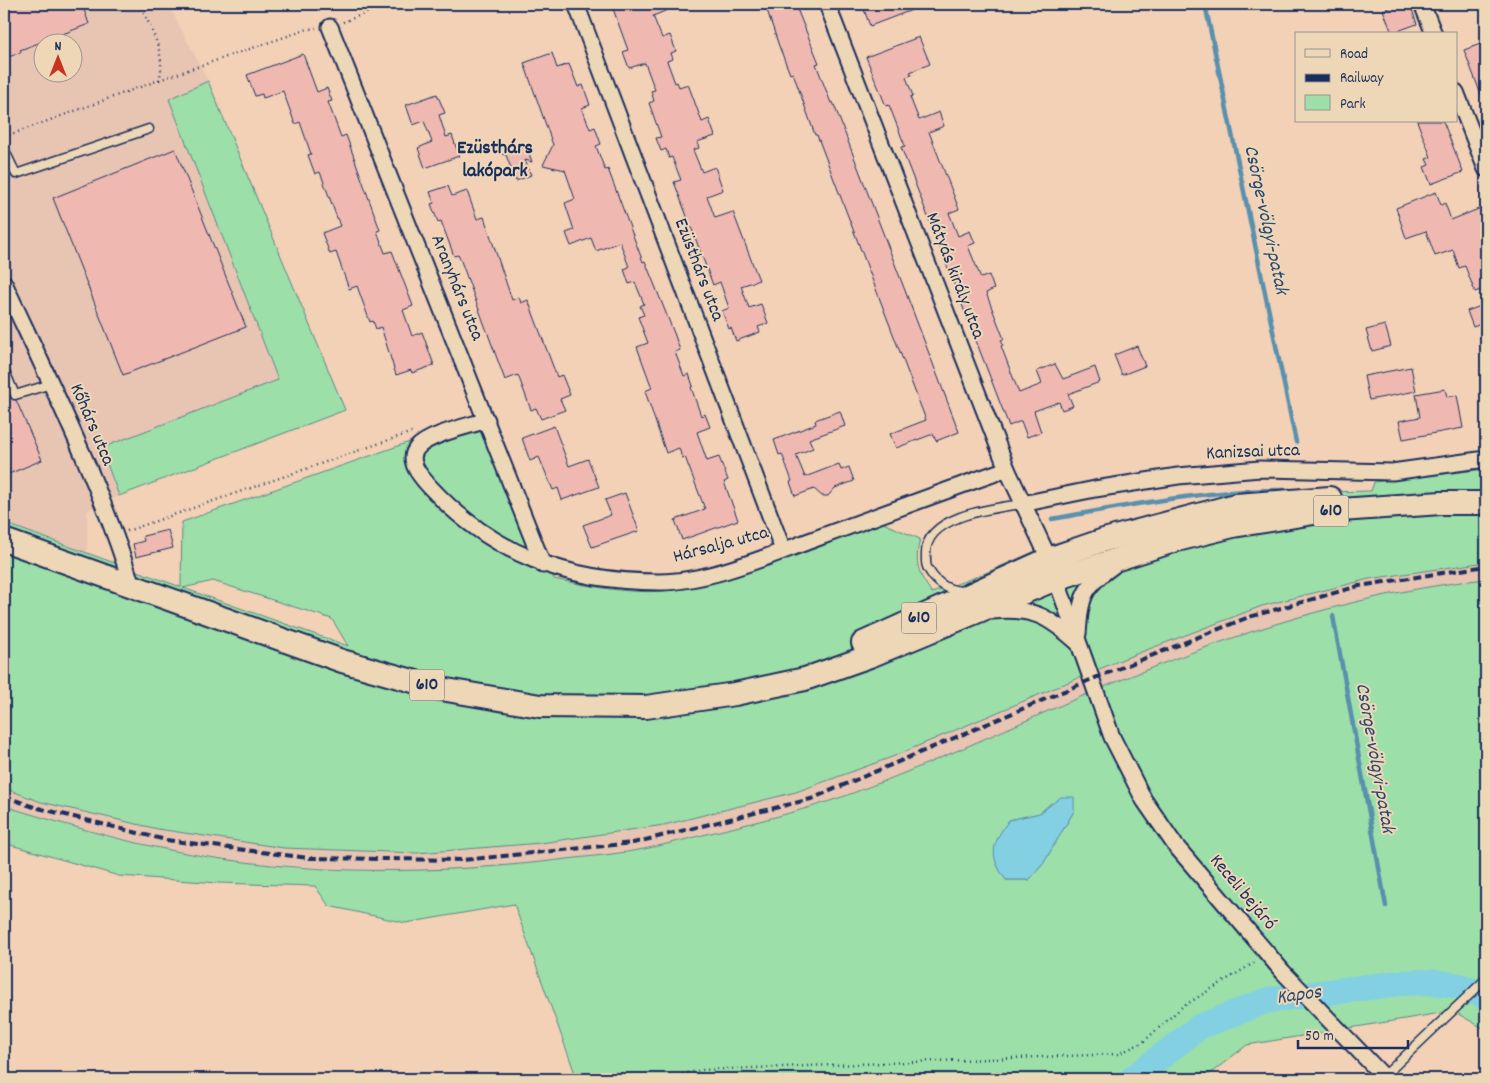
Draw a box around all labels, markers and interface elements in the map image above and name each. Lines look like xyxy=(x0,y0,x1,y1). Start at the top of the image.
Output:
north arrow xyxy=(32,32,82,82)
legend xyxy=(1295,32,1458,122)
text: N xyxy=(55,37,62,57)
text: Road xyxy=(1340,44,1368,66)
text: Railway xyxy=(1340,68,1384,90)
text: Park xyxy=(1340,94,1366,116)
district label: Ezüsthárs lakópark xyxy=(457,135,533,186)
water label: Csörge-völgyi-patak xyxy=(1236,143,1295,299)
street label: Mátyás király utca xyxy=(918,209,991,344)
street label: Ezüsthárs utca xyxy=(666,215,730,326)
street label: Aranyhárs utca xyxy=(422,231,490,346)
street label: Kőhárs utca xyxy=(62,380,121,471)
street label: Kanizsai utca xyxy=(1206,438,1301,468)
road number: 610 xyxy=(1314,496,1348,526)
street label: Hársalja utca xyxy=(670,520,773,572)
road number: 610 xyxy=(902,602,936,634)
road number: 610 xyxy=(410,670,444,700)
water label: Csörge-völgyi-patak xyxy=(1347,681,1401,837)
street label: Keceli bejáró xyxy=(1202,849,1282,937)
water label: Kapos xyxy=(1275,979,1324,1013)
scale bar xyxy=(1298,1018,1408,1050)
text: 50 m xyxy=(1305,1026,1334,1048)

